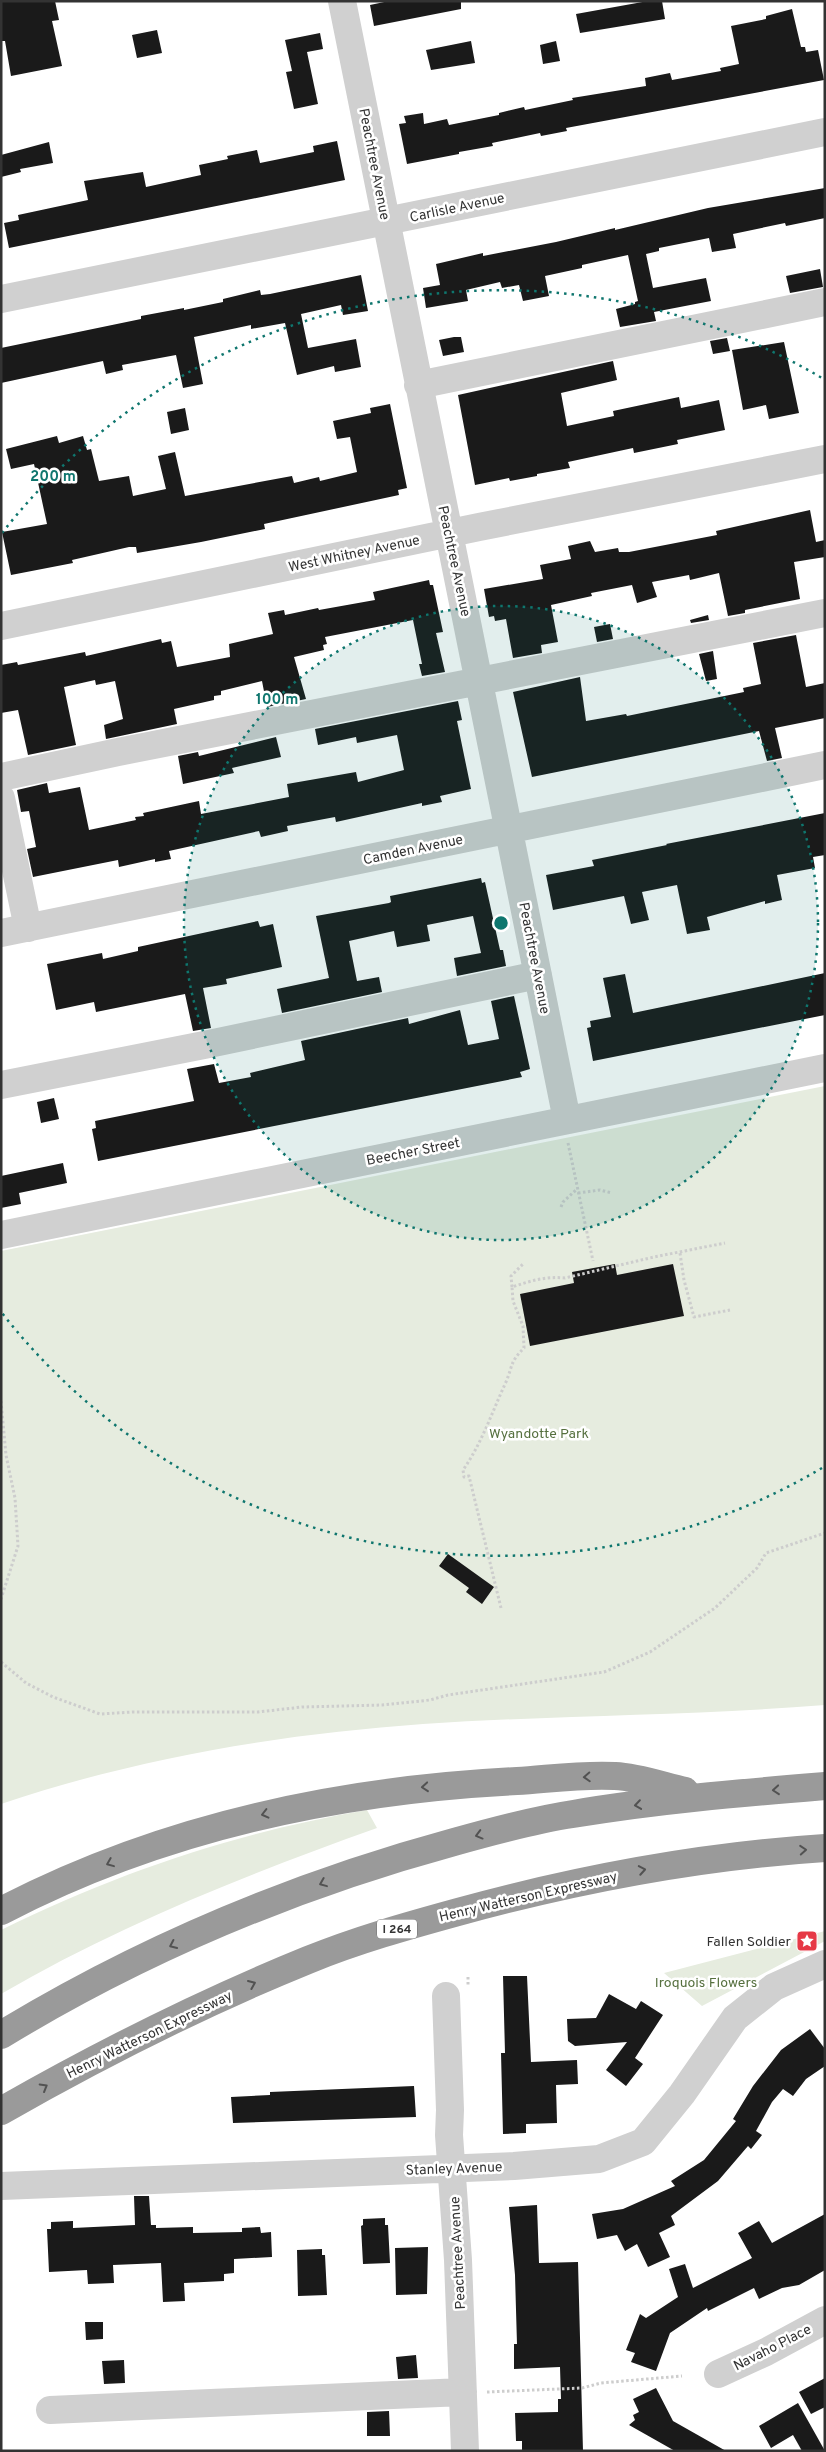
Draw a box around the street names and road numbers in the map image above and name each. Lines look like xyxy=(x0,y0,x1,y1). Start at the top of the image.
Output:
street label: Peachtree Avenue xyxy=(354,107,393,221)
street label: Carlisle Avenue xyxy=(408,190,506,227)
street label: Peachtree Avenue xyxy=(433,504,474,618)
street label: West Whitney Avenue xyxy=(287,532,422,577)
street label: Camden Avenue xyxy=(362,832,465,869)
street label: Peachtree Avenue xyxy=(514,901,553,1015)
street label: Beecher Street xyxy=(365,1135,461,1170)
street label: Henry Watterson Expressway xyxy=(438,1869,619,1926)
road number: I 264 xyxy=(377,1920,417,1938)
street label: Henry Watterson Expressway xyxy=(64,1988,235,2083)
street label: Stanley Avenue xyxy=(405,2159,503,2180)
street label: Peachtree Avenue xyxy=(447,2196,470,2310)
street label: Navaho Place xyxy=(731,2321,814,2375)

